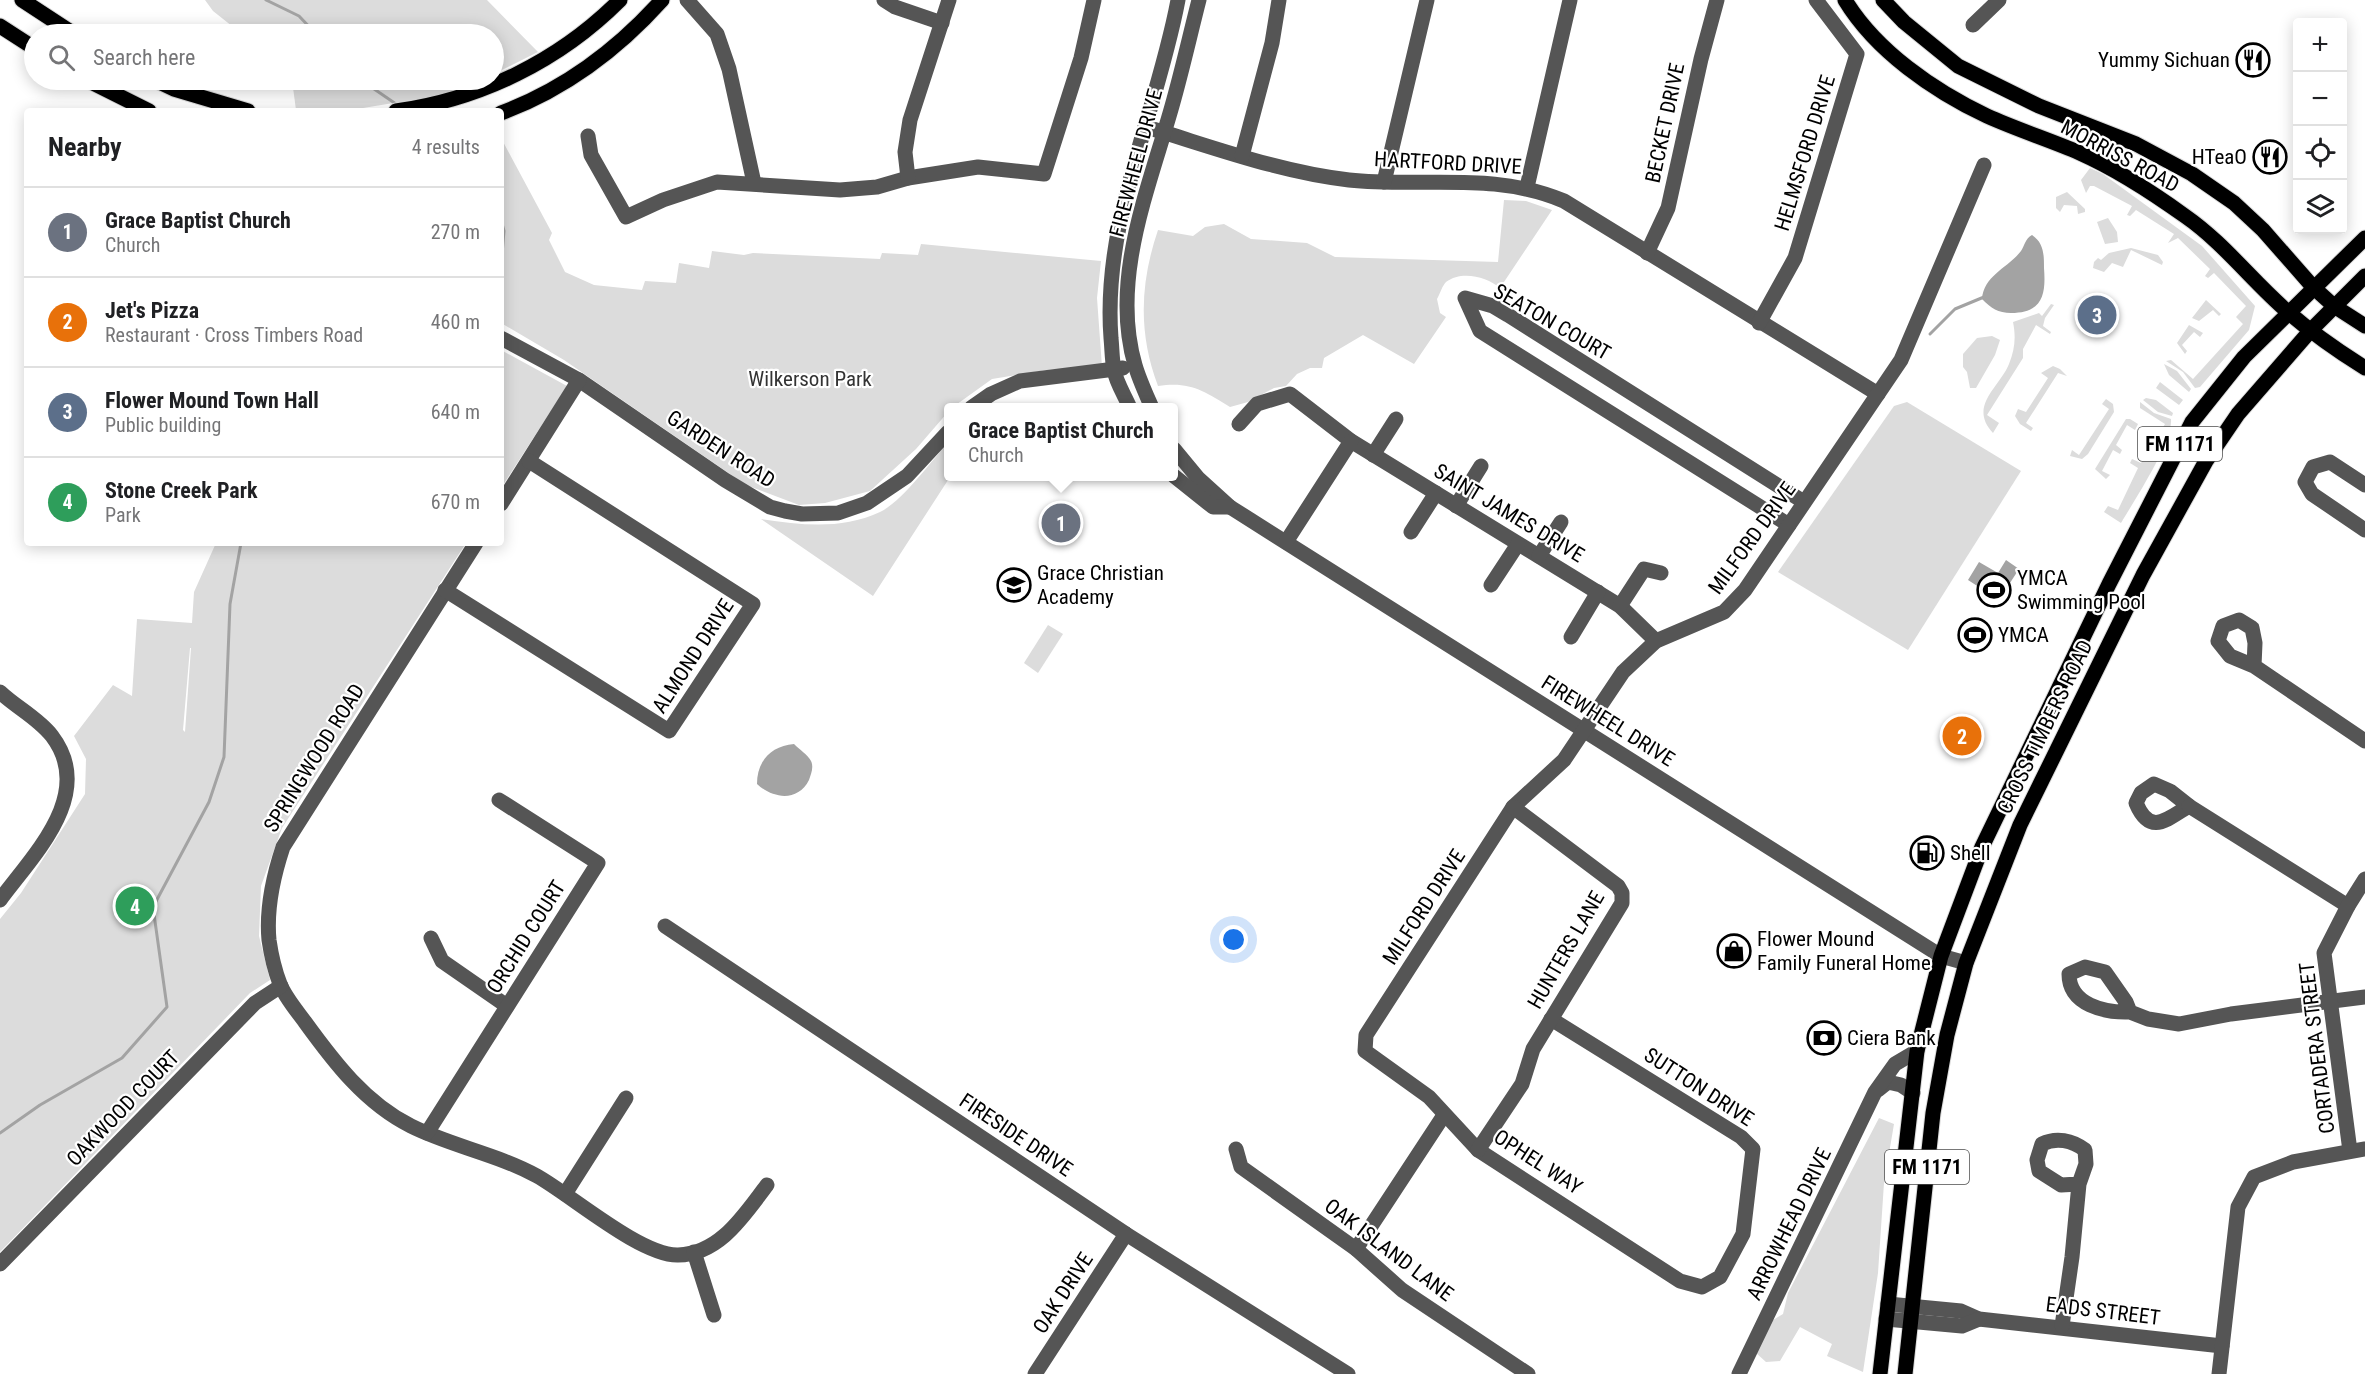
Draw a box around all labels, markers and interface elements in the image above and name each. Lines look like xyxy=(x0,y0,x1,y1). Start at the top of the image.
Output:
map controls xyxy=(2293,18,2347,234)
button: + xyxy=(2293,18,2347,72)
search box xyxy=(24,24,504,90)
icon: search xyxy=(45,41,78,74)
restaurant icon: Yummy Sichuan xyxy=(2235,42,2271,78)
text: Search here xyxy=(93,45,195,70)
place label: Yummy Sichuan xyxy=(2098,48,2230,72)
street label: BECKET DRIVE xyxy=(1641,61,1689,185)
street label: HELMSFORD DRIVE xyxy=(1770,72,1840,234)
button: − xyxy=(2293,72,2347,126)
street label: FIREWHEEL DRIVE xyxy=(1105,86,1167,240)
street label: MORRISS ROAD xyxy=(2057,115,2183,197)
button: locate xyxy=(2293,126,2347,180)
text: Nearby xyxy=(48,132,122,162)
text: 4 results xyxy=(412,135,480,159)
restaurant icon: HTeaO xyxy=(2252,139,2288,175)
place label: HTeaO xyxy=(2192,145,2247,169)
street label: HARTFORD DRIVE xyxy=(1374,147,1522,179)
button: layers xyxy=(2293,180,2347,234)
text: Grace Baptist Church xyxy=(105,208,291,233)
text: 1 xyxy=(62,220,73,244)
text: 270 m xyxy=(431,220,480,244)
text: Church xyxy=(105,233,160,257)
street label: SEATON COURT xyxy=(1489,279,1615,365)
pin: 3 xyxy=(2078,292,2116,338)
text: Jet's Pizza xyxy=(105,298,199,323)
text: 2 xyxy=(62,310,73,334)
text: 460 m xyxy=(431,310,480,334)
text: Restaurant · Cross Timbers Road xyxy=(105,323,363,347)
park label: Wilkerson Park xyxy=(748,367,872,391)
text: Flower Mound Town Hall xyxy=(105,388,319,413)
text: 3 xyxy=(62,400,73,424)
text: 640 m xyxy=(431,400,480,424)
popup xyxy=(944,403,1178,481)
street label: GARDEN ROAD xyxy=(663,405,779,493)
text: Public building xyxy=(105,413,221,437)
text: Grace Baptist Church xyxy=(968,418,1154,443)
road number: FM 1171 xyxy=(2138,427,2222,461)
text: Church xyxy=(968,443,1024,467)
street label: SAINT JAMES DRIVE xyxy=(1430,459,1588,567)
street label: MILFORD DRIVE xyxy=(1703,477,1801,599)
text: Stone Creek Park xyxy=(105,478,257,503)
text: 4 xyxy=(62,490,73,514)
text: 670 m xyxy=(431,490,480,514)
pin: 1 xyxy=(1042,500,1080,546)
text: Park xyxy=(105,503,141,527)
place label: Grace Christian Academy xyxy=(1037,561,1164,609)
place label: YMCA Swimming Pool xyxy=(2017,566,2146,614)
school or university icon: Grace Christian Academy xyxy=(996,567,1032,603)
sports icon: YMCA Swimming Pool xyxy=(1976,572,2012,608)
street label: ALMOND DRIVE xyxy=(647,595,739,717)
sports icon: YMCA xyxy=(1957,617,1993,653)
place label: YMCA xyxy=(1998,623,2049,647)
street label: CROSS TIMBERS ROAD xyxy=(1993,636,2097,818)
street label: FIREWHEEL DRIVE xyxy=(1537,670,1679,772)
street label: SPRINGWOOD ROAD xyxy=(259,680,369,836)
pin: 2 xyxy=(1942,714,1982,758)
fuel station icon: Shell xyxy=(1909,835,1945,871)
place label: Shell xyxy=(1950,841,1991,865)
street label: MILFORD DRIVE xyxy=(1378,845,1470,969)
street label: ORCHID COURT xyxy=(482,876,570,998)
pin: 4 xyxy=(116,884,154,928)
street label: HUNTERS LANE xyxy=(1523,887,1609,1013)
your location xyxy=(1219,925,1248,954)
place label: Flower Mound Family Funeral Home xyxy=(1757,927,1931,975)
shop icon: Flower Mound Family Funeral Home xyxy=(1716,933,1752,969)
street label: CORTADERA STREET xyxy=(2295,961,2339,1135)
bank icon: Ciera Bank xyxy=(1806,1020,1842,1056)
place label: Ciera Bank xyxy=(1847,1026,1936,1050)
street label: SUTTON DRIVE xyxy=(1640,1043,1758,1131)
street label: OAKWOOD COURT xyxy=(62,1045,184,1171)
street label: FIRESIDE DRIVE xyxy=(955,1088,1077,1182)
street label: OPHEL WAY xyxy=(1489,1125,1587,1199)
street label: ARROWHEAD DRIVE xyxy=(1742,1144,1836,1304)
road number: FM 1171 xyxy=(1885,1150,1969,1184)
street label: OAK ISLAND LANE xyxy=(1320,1194,1458,1306)
street label: OAK DRIVE xyxy=(1028,1248,1098,1338)
street label: EADS STREET xyxy=(2044,1292,2162,1330)

